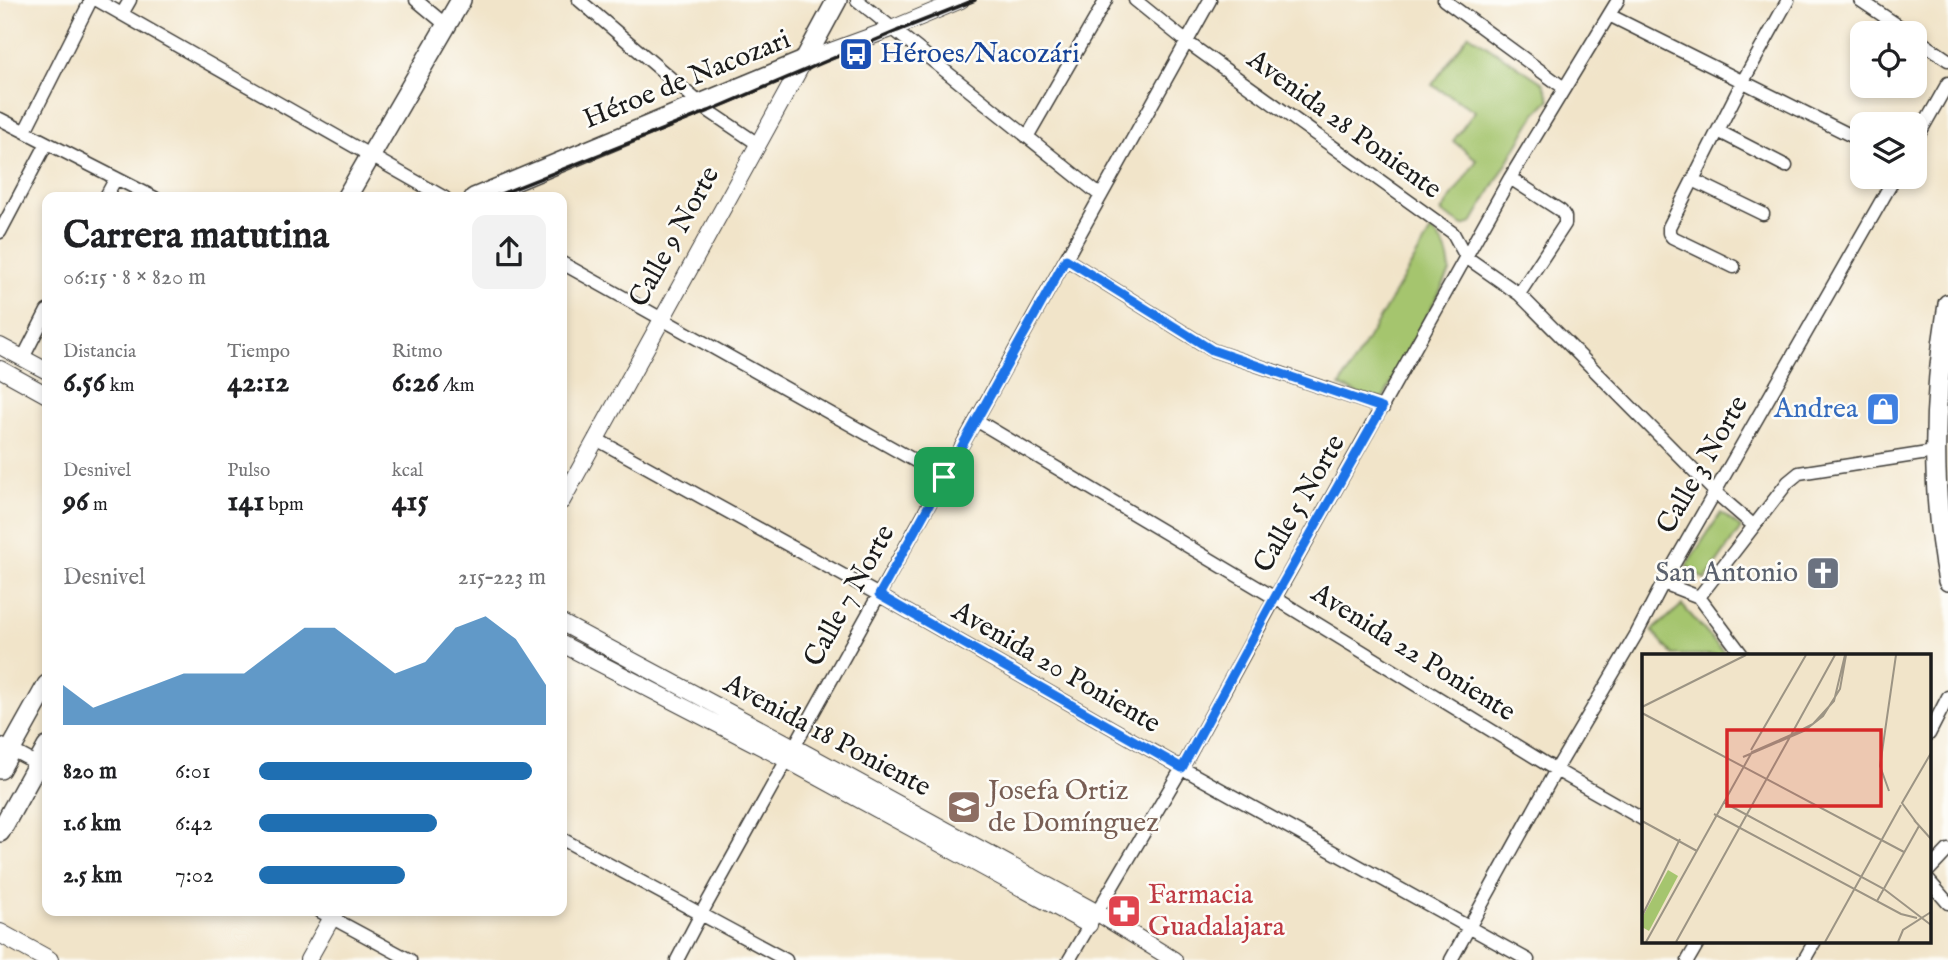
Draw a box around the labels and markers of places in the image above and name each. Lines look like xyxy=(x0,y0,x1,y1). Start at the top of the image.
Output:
bus stop icon: Héroes/Nacozári xyxy=(837,35,875,73)
place label: Héroes/Nacozári xyxy=(880,37,1080,72)
shop icon: Andrea xyxy=(1864,390,1902,428)
place label: Andrea xyxy=(1773,392,1859,427)
pin xyxy=(914,447,974,507)
church icon: San Antonio xyxy=(1804,554,1842,592)
place label: San Antonio xyxy=(1655,556,1798,591)
place label: Josefa Ortiz de Domínguez xyxy=(985,774,1159,841)
school or university icon: Josefa Ortiz de Domínguez xyxy=(945,788,983,826)
place label: Farmacia Guadalajara xyxy=(1148,878,1286,945)
pharmacy icon: Farmacia Guadalajara xyxy=(1105,892,1143,930)

